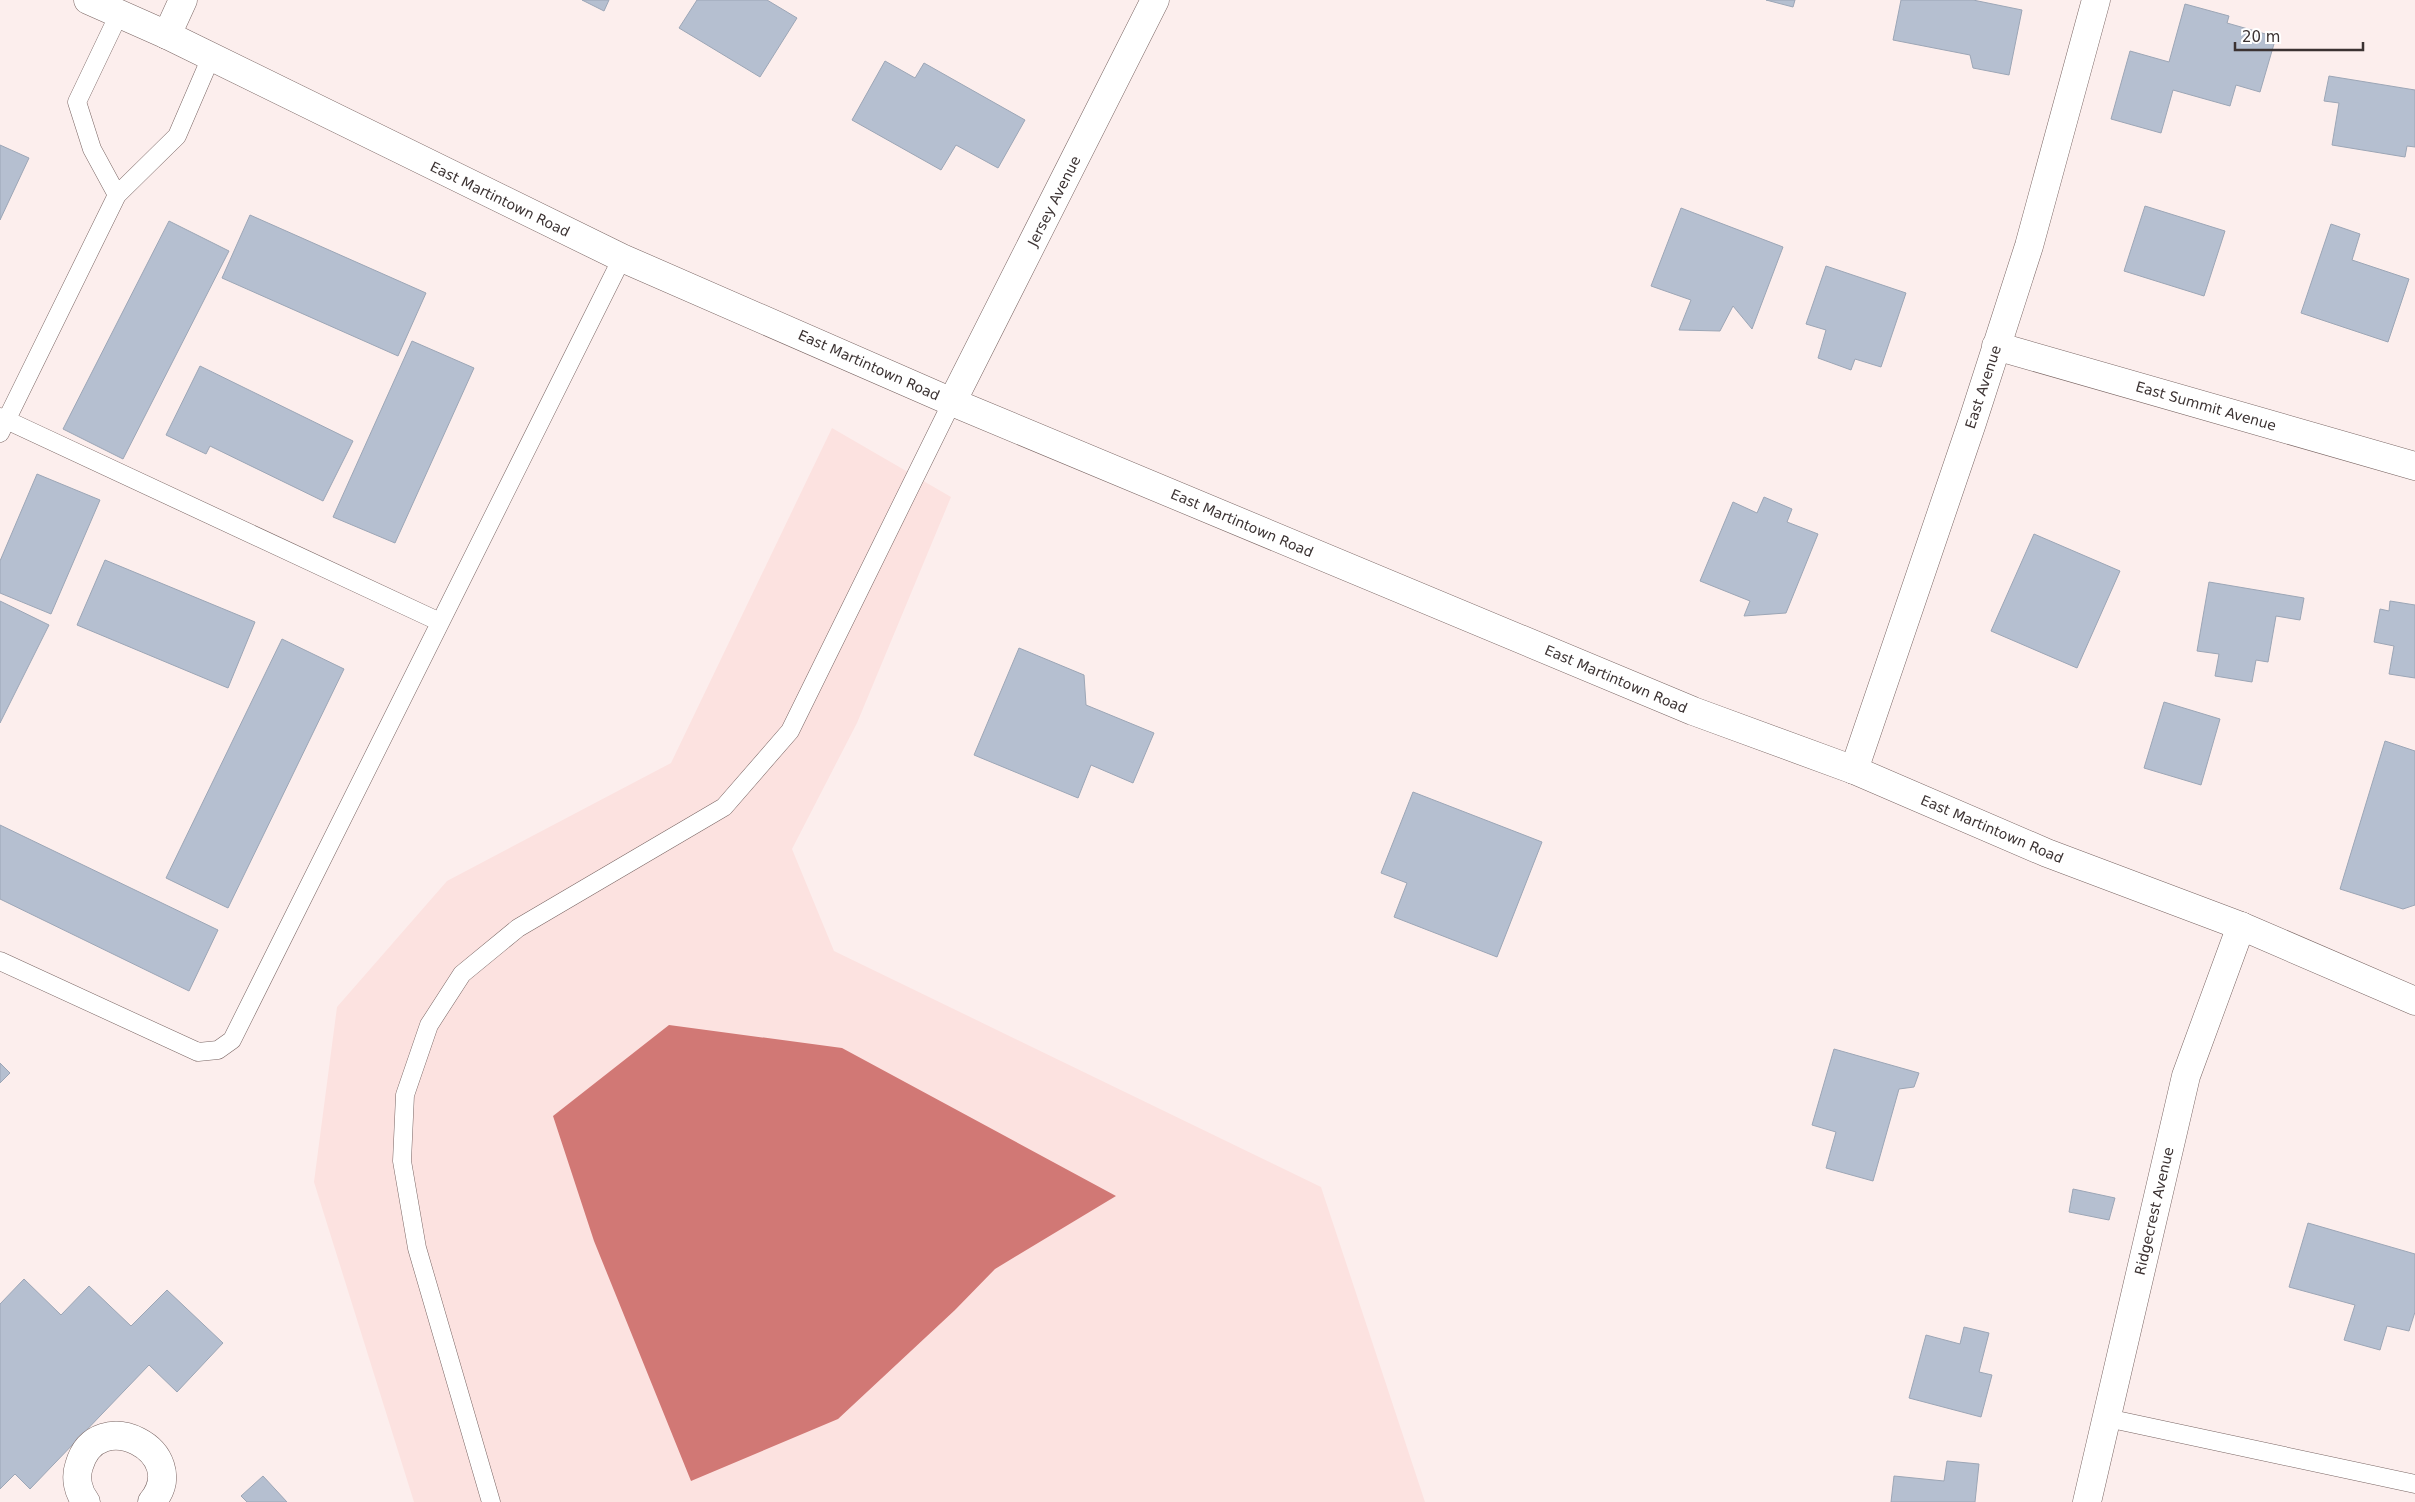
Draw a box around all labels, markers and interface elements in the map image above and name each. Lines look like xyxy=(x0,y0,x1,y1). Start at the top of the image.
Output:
scale bar xyxy=(2235,20,2362,52)
text: 20 m xyxy=(2242,28,2280,46)
street label: Jersey Avenue xyxy=(1024,153,1084,250)
street label: East Martintown Road xyxy=(428,158,572,240)
street label: East Martintown Road xyxy=(796,327,942,403)
street label: East Avenue xyxy=(1962,343,2004,431)
street label: East Summit Avenue xyxy=(2134,378,2278,434)
street label: East Martintown Road xyxy=(1168,486,1316,560)
street label: East Martintown Road xyxy=(1542,642,1690,716)
street label: East Martintown Road xyxy=(1918,792,2066,866)
street label: Ridgecrest Avenue xyxy=(2131,1145,2177,1277)

